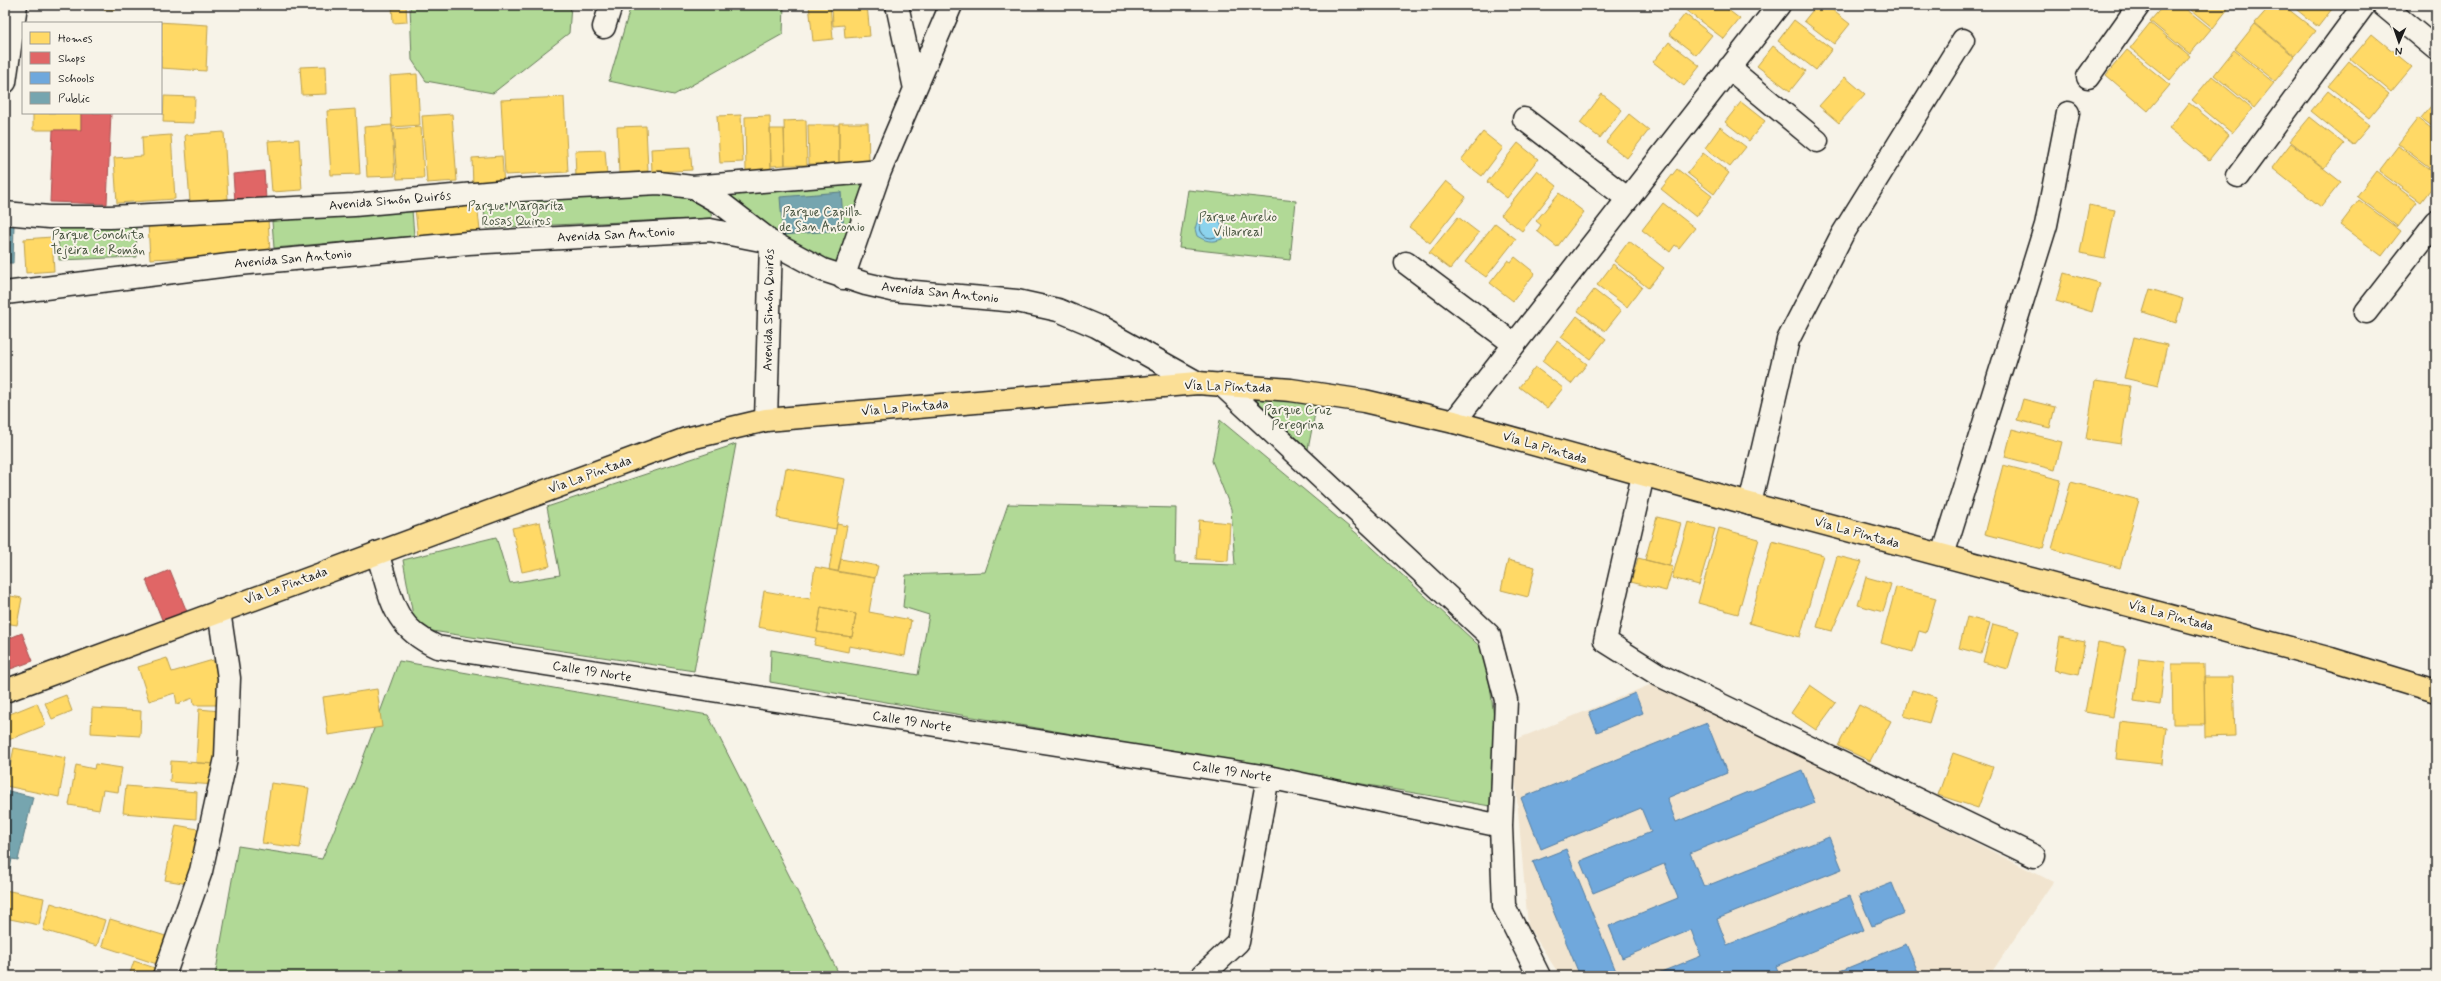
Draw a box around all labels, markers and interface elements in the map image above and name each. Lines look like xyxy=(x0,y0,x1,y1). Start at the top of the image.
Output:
legend xyxy=(22,22,162,114)
north arrow xyxy=(2379,22,2419,62)
text: Homes xyxy=(58,31,93,47)
text: N xyxy=(2395,44,2403,58)
text: Shops xyxy=(58,51,85,67)
text: Schools xyxy=(58,71,94,87)
text: Public xyxy=(58,91,90,107)
street label: Avenida Simón Quirós xyxy=(328,187,452,215)
park label: Parque Margarita Rosas Quiros xyxy=(468,198,565,230)
park label: Parque Capilla de San Antonio xyxy=(779,204,865,236)
park label: Parque Aurelio Villarreal xyxy=(1199,209,1278,241)
street label: Avenida San Antonio xyxy=(557,223,675,247)
park label: Parque Conchita Tejeira de Román xyxy=(51,227,145,259)
street label: Avenida San Antonio xyxy=(234,245,352,273)
street label: Avenida Simón Quirós xyxy=(759,248,779,371)
street label: Avenida San Antonio xyxy=(880,278,1000,308)
street label: Vía La Pintada xyxy=(1184,377,1272,397)
street label: Vía La Pintada xyxy=(861,396,949,420)
park label: Parque Cruz Peregrina xyxy=(1264,402,1332,435)
street label: Vía La Pintada xyxy=(1501,428,1589,468)
street label: Vía La Pintada xyxy=(546,452,634,498)
street label: Vía La Pintada xyxy=(1813,513,1901,553)
street label: Vía La Pintada xyxy=(242,563,330,609)
street label: Vía La Pintada xyxy=(2127,596,2215,636)
street label: Calle 19 Norte xyxy=(551,657,633,687)
street label: Calle 19 Norte xyxy=(871,707,953,737)
street label: Calle 19 Norte xyxy=(1191,757,1273,787)

